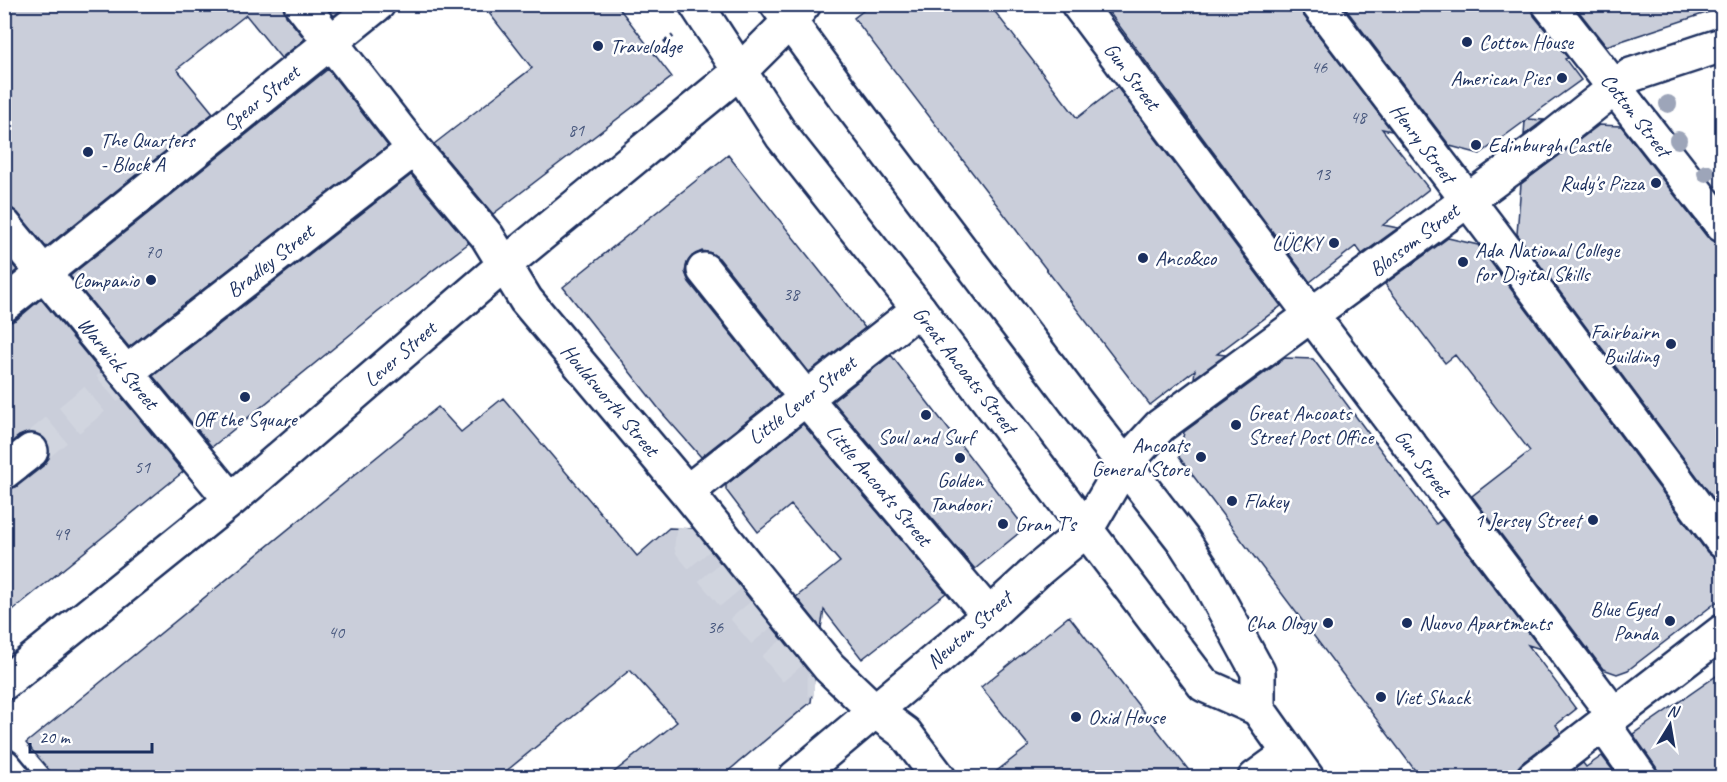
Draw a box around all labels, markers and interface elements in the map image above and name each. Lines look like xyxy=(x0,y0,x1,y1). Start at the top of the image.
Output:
place label: Cotton House xyxy=(1479,29,1574,55)
place label: Travelodge xyxy=(610,33,684,59)
marker: Cotton House xyxy=(1460,35,1474,49)
street label: Gun Street xyxy=(1098,37,1167,117)
marker: Travelodge xyxy=(591,39,605,53)
house number: 46 xyxy=(1311,56,1328,78)
street label: Spear Street xyxy=(217,58,306,137)
place label: American Pies xyxy=(1451,65,1552,91)
street label: Cotton Street xyxy=(1595,68,1679,164)
marker: American Pies xyxy=(1555,71,1569,85)
street label: Henry Street xyxy=(1385,98,1463,190)
house number: 48 xyxy=(1350,106,1368,128)
house number: 81 xyxy=(568,119,585,141)
place label: The Quarters - Block A xyxy=(100,127,196,177)
place label: Edinburgh Castle xyxy=(1488,132,1612,158)
marker: Edinburgh Castle xyxy=(1469,138,1483,152)
marker: The Quarters - Block A xyxy=(81,145,95,159)
house number: 13 xyxy=(1314,163,1332,185)
place label: Rudy's Pizza xyxy=(1560,170,1646,196)
marker: Rudy's Pizza xyxy=(1649,176,1663,190)
street label: Blossom Street xyxy=(1364,196,1466,282)
street label: Bradley Street xyxy=(221,218,320,303)
place label: LÜCKY xyxy=(1272,230,1325,256)
marker: LÜCKY xyxy=(1327,236,1341,250)
place label: Ada National College for Digital Skills xyxy=(1475,237,1621,287)
house number: 70 xyxy=(145,241,163,263)
place label: Anco&co xyxy=(1155,245,1218,271)
marker: Anco&co xyxy=(1136,251,1150,265)
marker: Ada National College for Digital Skills xyxy=(1456,255,1470,269)
place label: Companio xyxy=(73,267,141,293)
marker: Companio xyxy=(144,273,158,287)
house number: 38 xyxy=(783,283,801,305)
street label: Great Ancoats Street xyxy=(907,301,1025,441)
street label: Warwick Street xyxy=(72,312,165,416)
street label: Lever Street xyxy=(358,314,443,393)
place label: Fairbairn Building xyxy=(1591,319,1661,369)
marker: Fairbairn Building xyxy=(1664,337,1678,351)
street label: Houldsworth Street xyxy=(555,338,666,463)
street label: Little Lever Street xyxy=(743,348,863,450)
marker: Off the Square xyxy=(238,390,252,404)
place label: Great Ancoats Street Post Office xyxy=(1248,400,1376,450)
place label: Off the Square xyxy=(193,406,299,432)
marker: Soul and Surf xyxy=(919,408,933,422)
marker: Great Ancoats Street Post Office xyxy=(1229,418,1243,432)
street label: Little Ancoats Street xyxy=(821,419,939,553)
place label: Soul and Surf xyxy=(878,424,978,450)
street label: Gun Street xyxy=(1389,424,1458,504)
place label: Ancoats General Store xyxy=(1091,432,1191,482)
marker: Ancoats General Store xyxy=(1194,450,1208,464)
marker: Golden Tandoori xyxy=(953,451,967,465)
house number: 51 xyxy=(134,456,151,478)
place label: Golden Tandoori xyxy=(930,467,994,517)
place label: Flakey xyxy=(1244,488,1290,514)
marker: Flakey xyxy=(1225,494,1239,508)
place label: 1 Jersey Street xyxy=(1474,507,1584,533)
place label: Gran T's xyxy=(1015,511,1077,537)
marker: 1 Jersey Street xyxy=(1586,513,1600,527)
marker: Gran T's xyxy=(996,517,1010,531)
house number: 49 xyxy=(53,523,71,545)
street label: Newton Street xyxy=(921,584,1019,674)
place label: Blue Eyed Panda xyxy=(1590,596,1661,646)
place label: Cha Ology xyxy=(1246,610,1318,636)
place label: Nuovo Apartments xyxy=(1419,610,1553,636)
marker: Blue Eyed Panda xyxy=(1663,614,1677,628)
house number: 36 xyxy=(707,616,724,638)
marker: Cha Ology xyxy=(1321,616,1335,630)
marker: Nuovo Apartments xyxy=(1400,616,1414,630)
house number: 40 xyxy=(328,621,346,643)
place label: Viet Shack xyxy=(1393,684,1472,710)
marker: Viet Shack xyxy=(1374,690,1388,704)
north arrow xyxy=(1640,695,1700,755)
text: N xyxy=(1666,700,1682,723)
place label: Oxid House xyxy=(1088,704,1167,730)
marker: Oxid House xyxy=(1069,710,1083,724)
scale bar xyxy=(30,716,152,754)
text: 20 m xyxy=(39,726,72,748)

